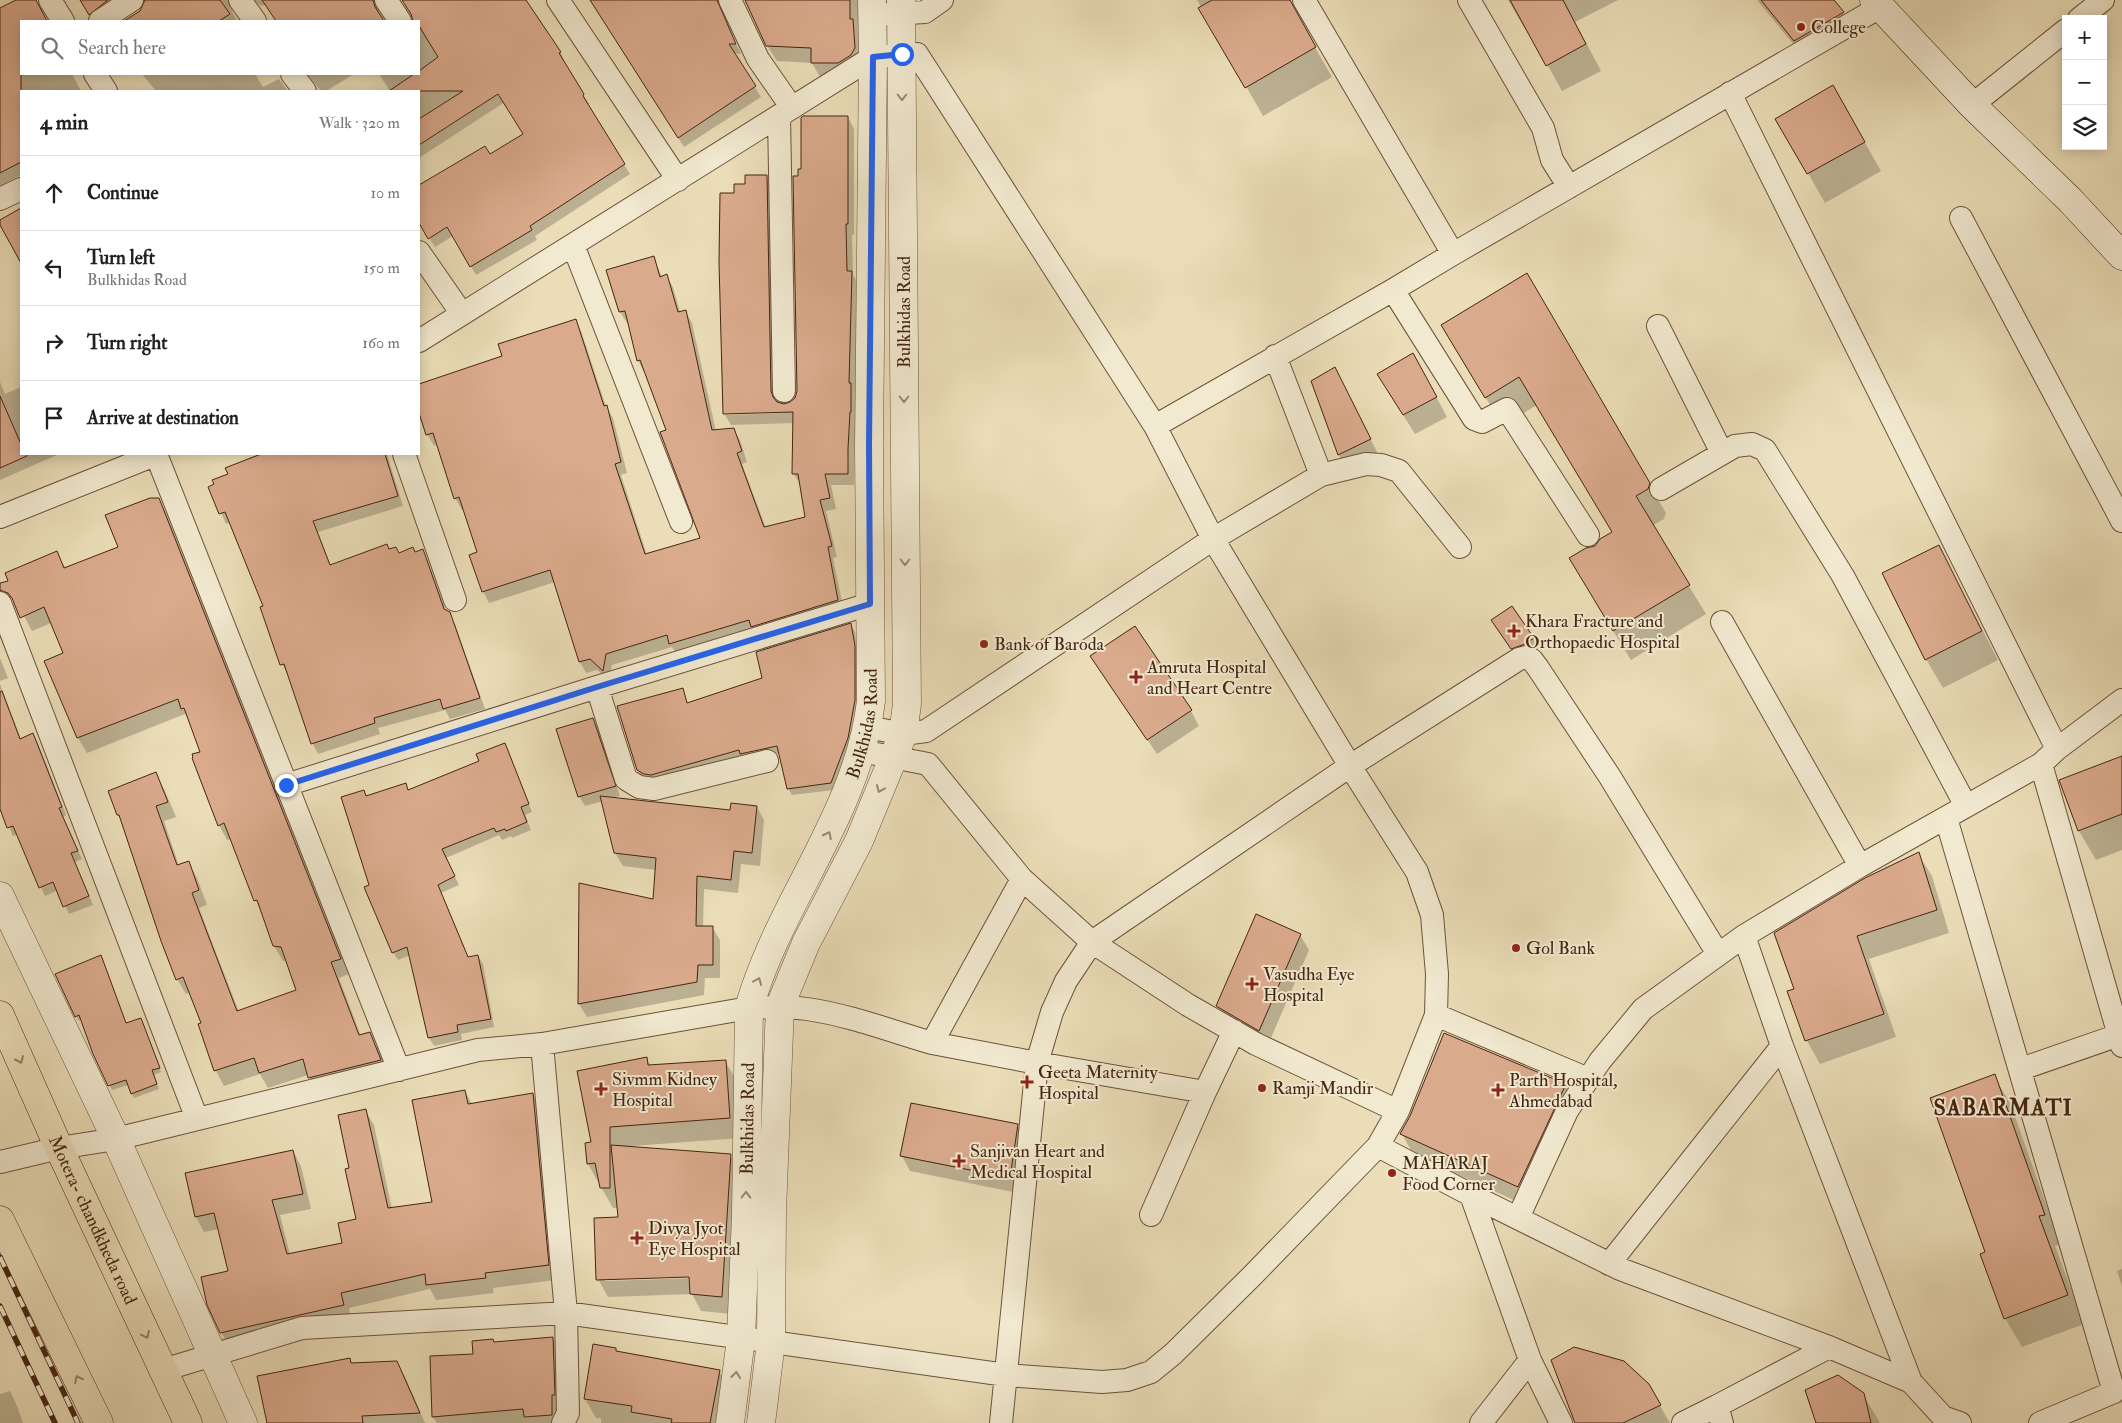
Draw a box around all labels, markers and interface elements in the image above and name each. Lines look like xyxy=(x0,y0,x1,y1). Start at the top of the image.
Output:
map controls xyxy=(2062,15,2107,150)
button: + xyxy=(2062,15,2107,60)
place label: College xyxy=(1811,16,1866,39)
search box xyxy=(20,20,420,75)
marker: College xyxy=(1795,21,1807,33)
icon: search xyxy=(38,34,66,62)
text: Search here xyxy=(78,36,166,60)
route start xyxy=(891,43,914,66)
button: − xyxy=(2062,60,2107,105)
one-way arrow xyxy=(897,94,907,101)
button: layers xyxy=(2062,105,2107,150)
text: 4 min xyxy=(40,109,88,136)
text: Walk · 320 m xyxy=(319,113,400,133)
icon: ahead xyxy=(40,179,68,207)
text: Continue xyxy=(87,181,158,205)
text: 10 m xyxy=(370,183,400,203)
text: Turn left xyxy=(87,246,155,270)
icon: left xyxy=(40,254,68,282)
street label: Bulkhidas Road xyxy=(893,256,916,368)
text: 150 m xyxy=(363,258,400,278)
text: Bulkhidas Road xyxy=(87,270,187,290)
icon: right xyxy=(40,329,68,357)
text: Turn right xyxy=(87,331,167,355)
text: 160 m xyxy=(362,333,400,353)
one-way arrow xyxy=(899,396,909,404)
icon: arrive xyxy=(40,404,68,432)
text: Arrive at destination xyxy=(87,406,239,430)
one-way arrow xyxy=(900,558,910,566)
place label: Khara Fracture and Orthopaedic Hospital xyxy=(1525,610,1680,654)
marker: Khara Fracture and Orthopaedic Hospital xyxy=(1507,624,1521,638)
place label: Bank of Baroda xyxy=(994,633,1105,656)
marker: Bank of Baroda xyxy=(978,638,990,650)
place label: Amruta Hospital and Heart Centre xyxy=(1146,656,1272,700)
street label: Bulkhidas Road xyxy=(841,668,883,782)
marker: Amruta Hospital and Heart Centre xyxy=(1129,670,1143,684)
route end xyxy=(275,774,298,797)
one-way arrow xyxy=(876,784,886,793)
one-way arrow xyxy=(822,831,832,840)
place label: Gol Bank xyxy=(1526,937,1596,960)
marker: Gol Bank xyxy=(1510,942,1522,954)
place label: Vasudha Eye Hospital xyxy=(1263,963,1355,1007)
one-way arrow xyxy=(751,977,762,986)
marker: Vasudha Eye Hospital xyxy=(1245,977,1259,991)
one-way arrow xyxy=(13,1055,24,1064)
place label: Geeta Maternity Hospital xyxy=(1038,1061,1159,1105)
street label: Bulkhidas Road xyxy=(736,1062,760,1175)
place label: Sivmm Kidney Hospital xyxy=(612,1068,718,1112)
place label: Parth Hospital, Ahmedabad xyxy=(1508,1069,1617,1113)
marker: Geeta Maternity Hospital xyxy=(1020,1075,1034,1089)
place label: Ramji Mandir xyxy=(1272,1077,1374,1100)
marker: Sivmm Kidney Hospital xyxy=(594,1082,608,1096)
marker: Ramji Mandir xyxy=(1256,1082,1268,1094)
marker: Parth Hospital, Ahmedabad xyxy=(1491,1083,1505,1097)
district label: SABARMATI xyxy=(1933,1094,2073,1122)
street label: Motera- chandkheda road xyxy=(43,1132,142,1309)
place label: Sanjivan Heart and Medical Hospital xyxy=(970,1140,1105,1184)
place label: MAHARAJ Food Corner xyxy=(1402,1152,1495,1196)
marker: Sanjivan Heart and Medical Hospital xyxy=(952,1154,966,1168)
marker: MAHARAJ Food Corner xyxy=(1386,1167,1398,1179)
one-way arrow xyxy=(741,1191,752,1199)
place label: Divya Jyot Eye Hospital xyxy=(648,1217,741,1261)
marker: Divya Jyot Eye Hospital xyxy=(630,1231,644,1245)
one-way arrow xyxy=(140,1330,151,1339)
one-way arrow xyxy=(731,1370,741,1379)
one-way arrow xyxy=(74,1375,84,1384)

